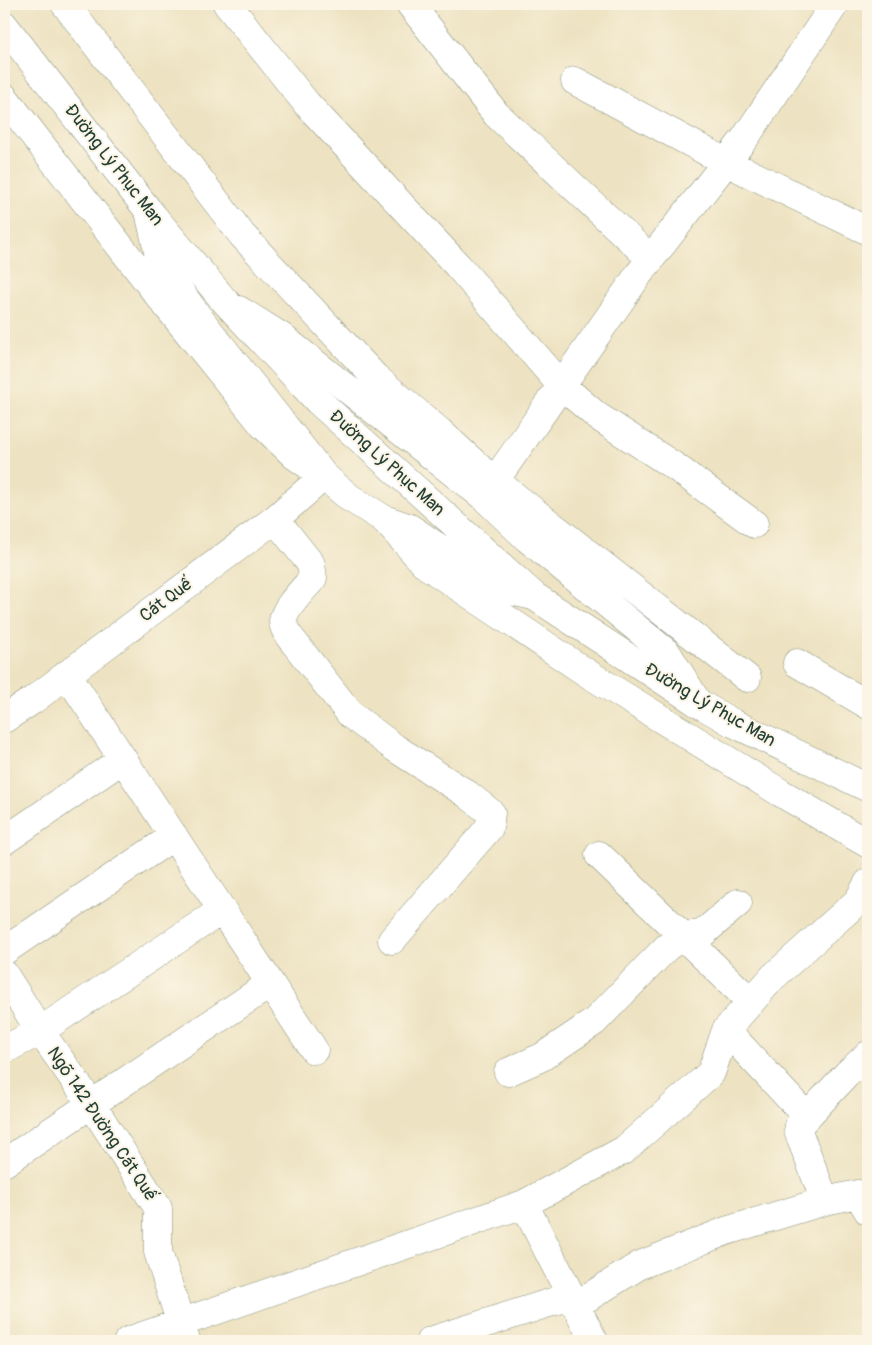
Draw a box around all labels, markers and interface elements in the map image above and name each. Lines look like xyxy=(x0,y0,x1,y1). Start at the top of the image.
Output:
street label: Đường Lý Phục Man xyxy=(59,100,169,230)
street label: Đường Lý Phục Man xyxy=(324,405,450,521)
street label: Cát Quế xyxy=(135,572,197,627)
street label: Đường Lý Phục Man xyxy=(640,658,780,752)
street label: Ngõ 142 Đường Cát Quế xyxy=(42,1042,163,1206)

